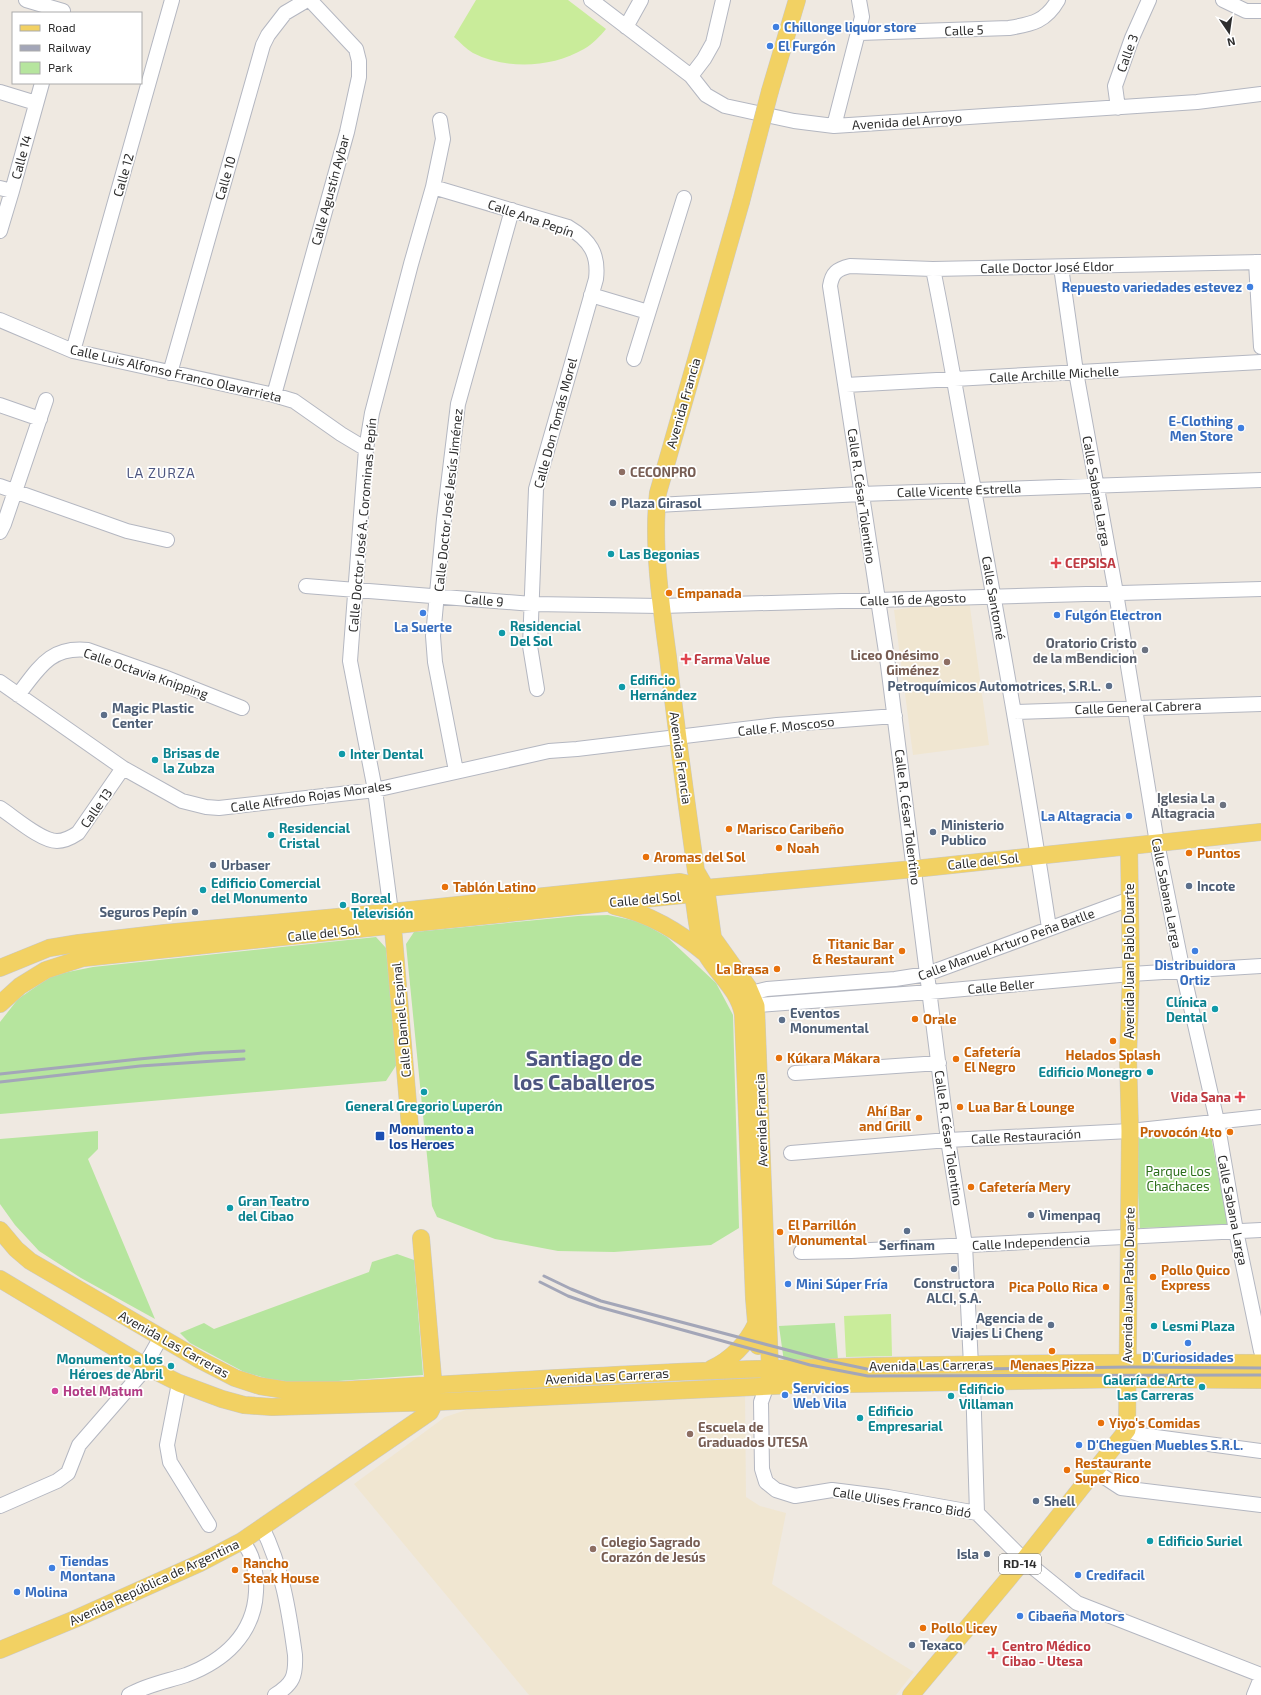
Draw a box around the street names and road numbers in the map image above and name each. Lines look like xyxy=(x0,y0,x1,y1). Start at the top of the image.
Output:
street label: Calle 5 xyxy=(944,21,984,39)
street label: Calle 3 xyxy=(1113,32,1141,74)
street label: Avenida del Arroyo xyxy=(851,109,963,133)
street label: Calle 14 xyxy=(7,133,35,181)
street label: Calle Agustín Aybar xyxy=(308,133,352,247)
street label: Calle 12 xyxy=(109,151,137,199)
street label: Calle 10 xyxy=(211,154,239,202)
street label: Calle Ana Pepín xyxy=(486,196,576,240)
street label: Calle Doctor José Eldor xyxy=(980,258,1114,276)
street label: Calle Luis Alfonso Franco Olavarrieta xyxy=(69,341,283,405)
street label: Calle Don Tomás Morel xyxy=(530,356,580,490)
street label: Avenida Francia xyxy=(662,356,704,450)
street label: Calle Archille Michelle xyxy=(989,363,1119,385)
street label: Calle Doctor José Jesús Jiménez xyxy=(430,408,466,592)
street label: Calle Doctor José A. Corominas Pepín xyxy=(345,417,379,633)
street label: Calle R. César Tolentino xyxy=(845,427,879,565)
street label: Calle Sabana Larga xyxy=(1079,434,1115,548)
street label: Calle Vicente Estrella xyxy=(897,480,1021,500)
street label: Calle Santomé xyxy=(979,555,1009,641)
street label: Calle 16 de Agosto xyxy=(860,589,966,609)
street label: Calle 9 xyxy=(464,590,504,610)
street label: Calle Octavia Knipping xyxy=(81,644,211,702)
street label: Calle General Cabrera xyxy=(1074,697,1202,717)
street label: Avenida Francia xyxy=(667,711,695,805)
street label: Calle F. Moscoso xyxy=(737,713,835,739)
street label: Calle R. César Tolentino xyxy=(892,748,924,886)
street label: Calle Alfredo Rojas Morales xyxy=(230,777,392,815)
street label: Calle 13 xyxy=(77,785,115,831)
street label: Calle Sabana Larga xyxy=(1148,836,1186,950)
street label: Calle del Sol xyxy=(947,849,1020,873)
street label: Avenida Juan Pablo Duarte xyxy=(1121,883,1137,1039)
street label: Calle del Sol xyxy=(609,888,681,910)
street label: Calle Manuel Arturo Peña Batlle xyxy=(916,905,1096,983)
street label: Calle del Sol xyxy=(287,921,360,945)
street label: Calle Daniel Espinal xyxy=(388,962,414,1078)
street label: Calle Beller xyxy=(967,975,1035,997)
street label: Calle R. César Tolentino xyxy=(932,1069,966,1207)
street label: Avenida Francia xyxy=(751,1073,771,1167)
street label: Calle Restauración xyxy=(971,1125,1081,1147)
street label: Calle Sabana Larga xyxy=(1214,1153,1252,1267)
street label: Avenida Juan Pablo Duarte xyxy=(1119,1207,1137,1363)
street label: Calle Independencia xyxy=(971,1231,1091,1253)
street label: Avenida Las Carreras xyxy=(116,1307,232,1381)
street label: Avenida Las Carreras xyxy=(869,1356,993,1374)
street label: Avenida Las Carreras xyxy=(545,1365,669,1387)
street label: Calle Ulises Franco Bidó xyxy=(831,1483,973,1521)
street label: Avenida República de Argentina xyxy=(67,1536,241,1628)
road number: RD-14 xyxy=(999,1554,1041,1574)

